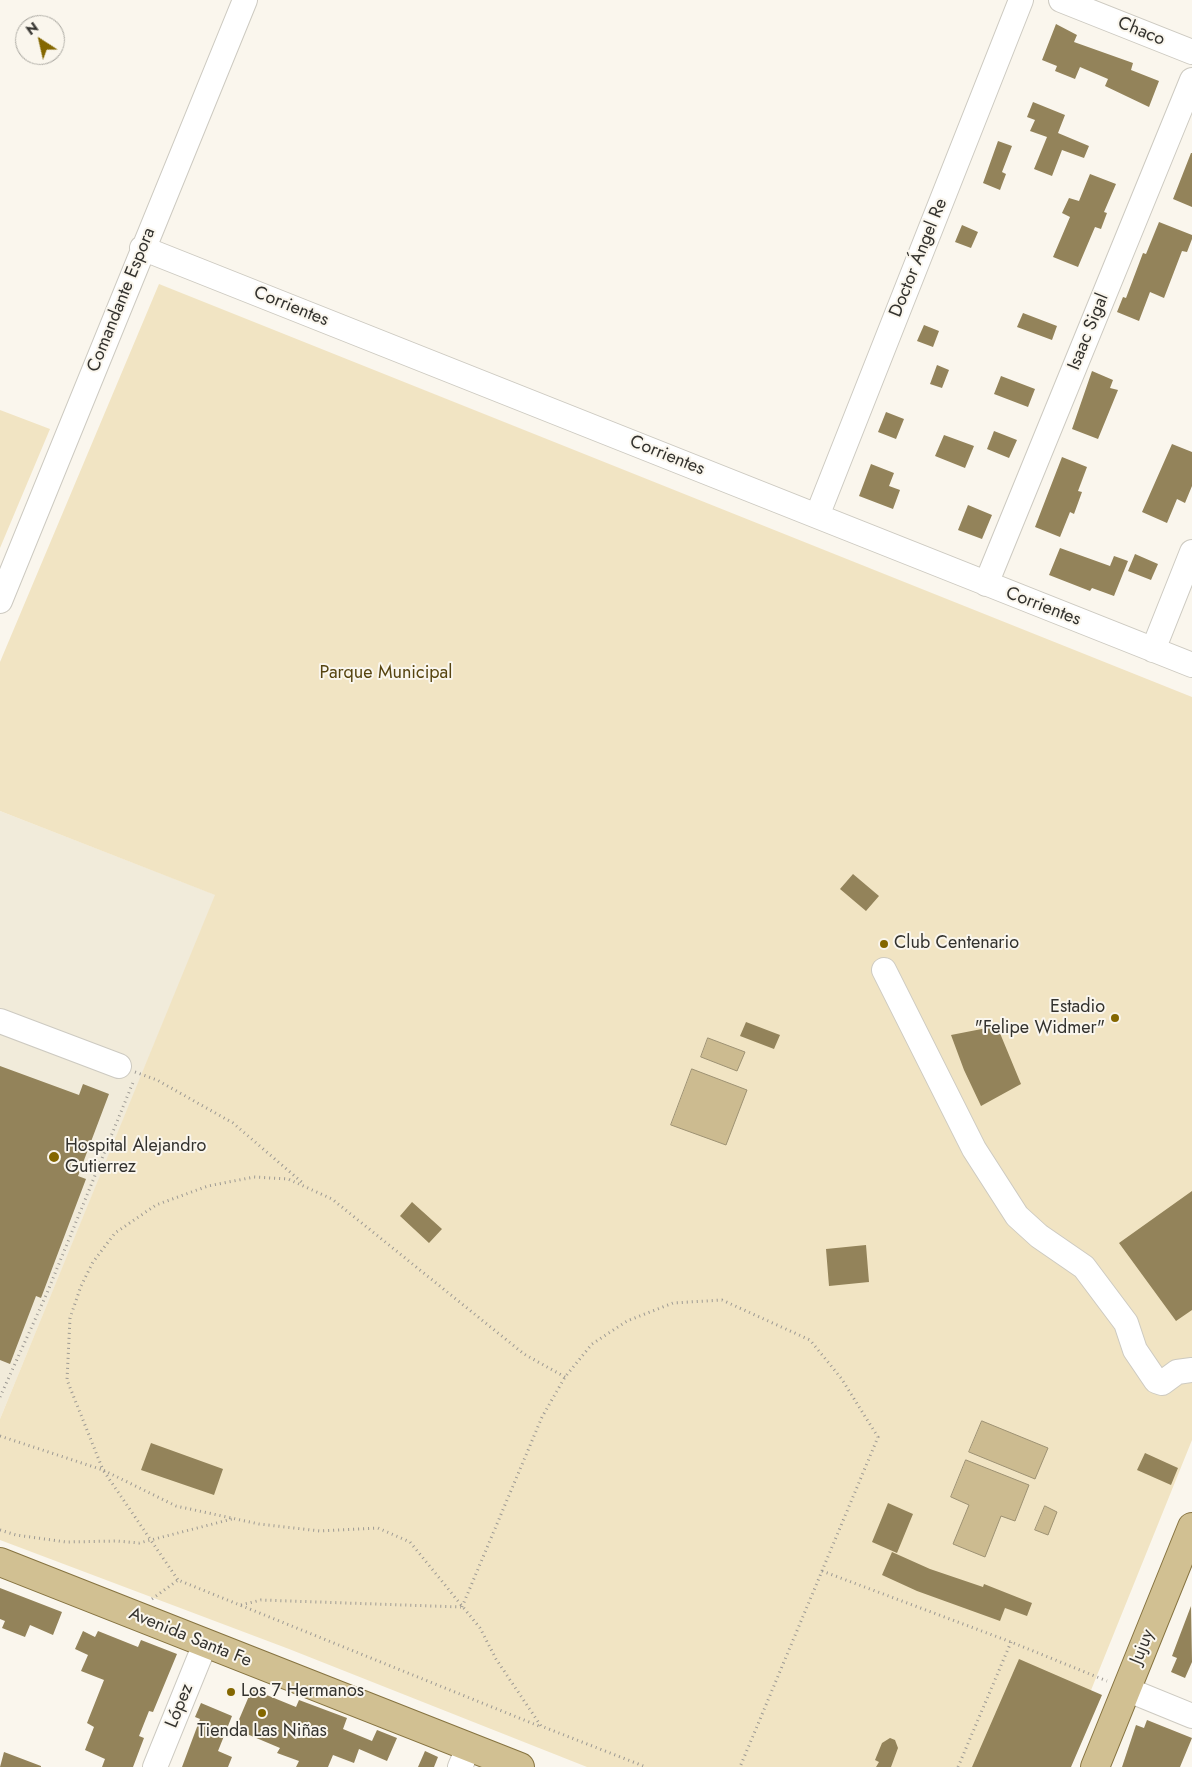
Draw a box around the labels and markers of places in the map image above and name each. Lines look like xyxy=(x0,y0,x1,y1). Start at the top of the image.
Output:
place label: Club Centenario xyxy=(894,933,1019,955)
marker: Club Centenario xyxy=(878,938,890,950)
place label: Estadio "Felipe Widmer" xyxy=(975,997,1105,1040)
marker: Estadio "Felipe Widmer" xyxy=(1109,1012,1121,1024)
place label: Hospital Alejandro Gutierrez xyxy=(65,1136,206,1178)
marker: Hospital Alejandro Gutierrez xyxy=(47,1150,61,1164)
place label: Los 7 Hermanos xyxy=(241,1681,364,1703)
marker: Los 7 Hermanos xyxy=(225,1686,237,1698)
marker: Tienda Las Niñas xyxy=(256,1707,268,1719)
place label: Tienda Las Niñas xyxy=(197,1721,327,1743)

